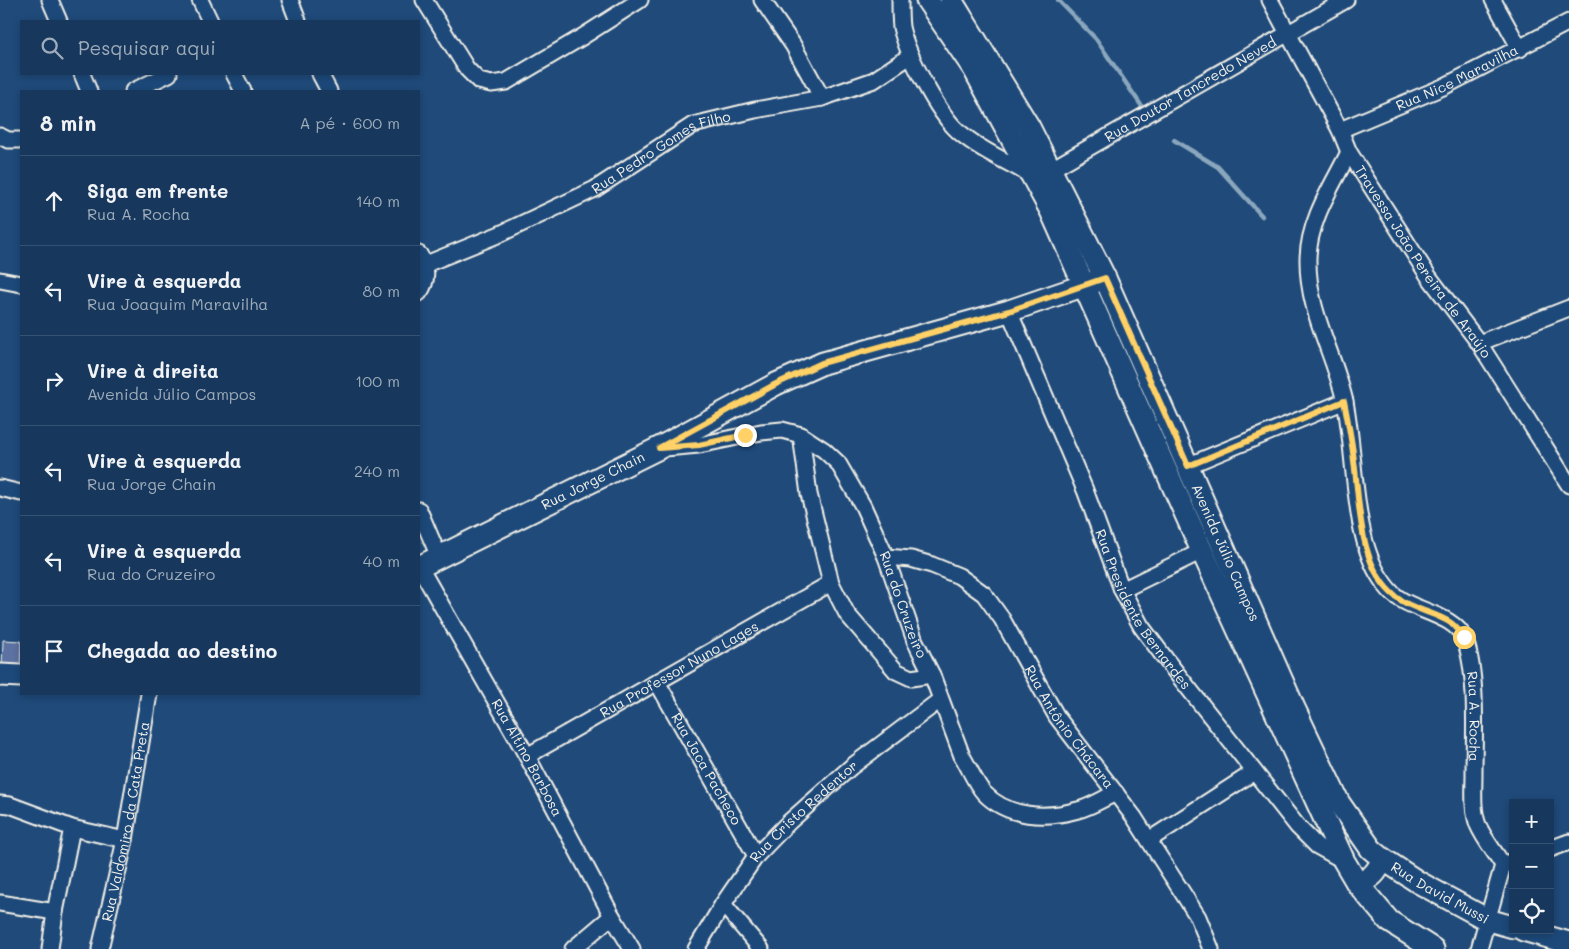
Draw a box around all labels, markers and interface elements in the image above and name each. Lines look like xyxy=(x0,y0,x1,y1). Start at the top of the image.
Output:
search box xyxy=(20,20,420,75)
street label: Rua Doutor Tancredo Neved xyxy=(1101,32,1280,146)
icon: search xyxy=(38,34,66,62)
text: Pesquisar aqui xyxy=(78,35,216,60)
street label: Rua Nice Maravilha xyxy=(1393,40,1521,115)
street label: Rua Pedro Gomes Filho xyxy=(588,106,732,198)
text: 8 min xyxy=(40,109,96,136)
text: A pé · 600 m xyxy=(300,112,400,133)
street label: Travessa João Pereira de Araújo xyxy=(1351,162,1496,362)
text: Siga em frente xyxy=(87,178,228,203)
icon: ahead xyxy=(40,187,68,215)
text: 140 m xyxy=(356,190,400,211)
text: Rua A. Rocha xyxy=(87,203,190,224)
text: Vire à esquerda xyxy=(87,268,242,293)
icon: left xyxy=(40,277,68,305)
text: 80 m xyxy=(363,280,400,301)
text: Rua Joaquim Maravilha xyxy=(87,293,268,314)
text: Vire à direita xyxy=(87,358,219,383)
icon: right xyxy=(40,367,68,395)
text: 100 m xyxy=(355,370,400,391)
text: Avenida Júlio Campos xyxy=(87,383,256,404)
route end xyxy=(734,424,757,447)
street label: Rua Jorge Chain xyxy=(538,447,647,514)
text: Vire à esquerda xyxy=(87,448,242,473)
icon: left xyxy=(40,457,68,485)
text: 240 m xyxy=(354,460,400,481)
text: Rua Jorge Chain xyxy=(87,473,216,494)
street label: Avenida Júlio Campos xyxy=(1188,481,1265,624)
street label: Rua Presidente Bernardes xyxy=(1091,526,1196,693)
text: Vire à esquerda xyxy=(87,538,242,563)
icon: left xyxy=(40,547,68,575)
street label: Rua do Cruzeiro xyxy=(875,548,932,661)
text: 40 m xyxy=(363,550,400,571)
text: Rua do Cruzeiro xyxy=(87,563,215,584)
street label: Rua Professor Nuno Lages xyxy=(596,616,762,722)
route start xyxy=(1453,626,1476,649)
icon: arrive xyxy=(40,637,68,665)
text: Chegada ao destino xyxy=(87,638,277,663)
street label: Rua Antônio Chácara xyxy=(1021,661,1119,792)
street label: Rua A. Rocha xyxy=(1463,670,1485,762)
street label: Rua Altino Barbosa xyxy=(487,695,567,820)
street label: Rua Jaca Pacheco xyxy=(667,709,746,828)
street label: Rua Valdomiro da Cata Preta xyxy=(97,720,153,923)
street label: Rua Cristo Redentor xyxy=(745,756,861,866)
map controls xyxy=(1509,799,1554,934)
button: + xyxy=(1509,799,1554,844)
button: − xyxy=(1509,844,1554,889)
street label: Rua David Mussi xyxy=(1388,857,1493,928)
button: locate xyxy=(1509,889,1554,934)

